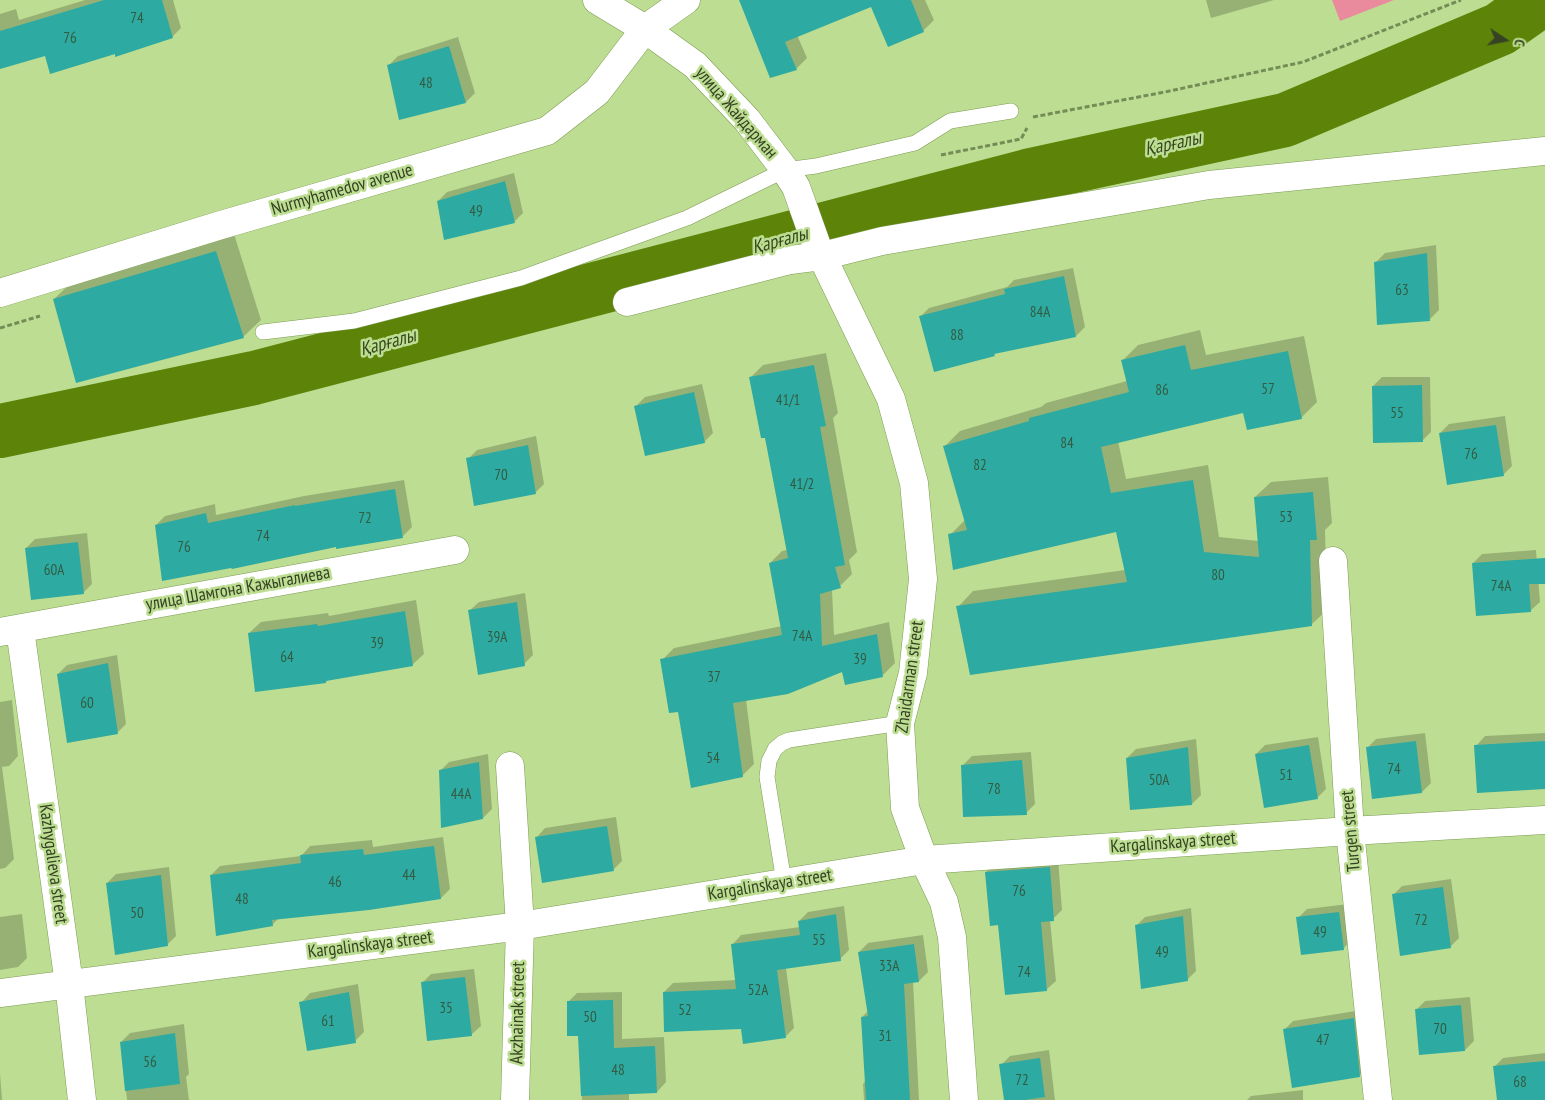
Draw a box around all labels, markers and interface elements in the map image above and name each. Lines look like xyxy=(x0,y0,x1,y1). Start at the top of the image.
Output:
house number: 74 xyxy=(130,10,144,28)
north arrow xyxy=(1480,15,1530,65)
house number: 76 xyxy=(63,30,77,48)
text: С xyxy=(1510,38,1529,48)
street label: улица Жайдарман xyxy=(690,63,782,163)
house number: 48 xyxy=(419,75,433,93)
water label: Қарғалы xyxy=(1143,127,1203,161)
street label: Nurmyhamedov avenue xyxy=(269,159,415,221)
house number: 49 xyxy=(469,203,483,221)
water label: Қарғалы xyxy=(750,223,810,259)
house number: 63 xyxy=(1395,282,1409,300)
house number: 84А xyxy=(1030,304,1050,322)
water label: Қарғалы xyxy=(358,325,418,361)
house number: 88 xyxy=(950,327,964,345)
house number: 57 xyxy=(1261,381,1275,399)
house number: 86 xyxy=(1155,382,1169,400)
house number: 41/1 xyxy=(776,392,800,410)
house number: 55 xyxy=(1390,405,1404,423)
house number: 84 xyxy=(1060,435,1074,453)
house number: 76 xyxy=(1464,446,1478,464)
house number: 82 xyxy=(973,457,987,475)
house number: 70 xyxy=(494,467,508,485)
house number: 41/2 xyxy=(790,476,814,494)
house number: 53 xyxy=(1279,509,1293,527)
house number: 72 xyxy=(358,510,372,528)
house number: 74 xyxy=(256,528,270,546)
house number: 76 xyxy=(177,539,191,557)
house number: 60А xyxy=(44,562,64,580)
street label: улица Шамгона Кажыгалиева xyxy=(144,562,332,616)
house number: 80 xyxy=(1211,567,1225,585)
house number: 74А xyxy=(1491,578,1511,596)
street label: Zhaidarman street xyxy=(891,619,929,735)
house number: 74А xyxy=(792,628,812,646)
house number: 39А xyxy=(487,629,507,647)
house number: 39 xyxy=(370,635,384,653)
house number: 64 xyxy=(280,649,294,667)
house number: 39 xyxy=(853,651,867,669)
house number: 37 xyxy=(707,669,721,687)
house number: 60 xyxy=(80,695,94,713)
house number: 54 xyxy=(706,750,720,768)
house number: 74 xyxy=(1387,761,1401,779)
house number: 51 xyxy=(1279,767,1293,785)
house number: 50А xyxy=(1149,772,1169,790)
house number: 78 xyxy=(987,781,1001,799)
house number: 44А xyxy=(451,786,471,804)
street label: Turgen street xyxy=(1337,789,1365,873)
street label: Kazhygalieva street xyxy=(34,803,72,925)
street label: Kargalinskaya street xyxy=(1110,828,1236,858)
street label: Kargalinskaya street xyxy=(706,865,834,905)
house number: 44 xyxy=(402,867,416,885)
house number: 46 xyxy=(328,874,342,892)
house number: 76 xyxy=(1012,883,1026,901)
house number: 48 xyxy=(235,891,249,909)
house number: 50 xyxy=(130,905,144,923)
house number: 72 xyxy=(1414,912,1428,930)
house number: 49 xyxy=(1313,924,1327,942)
street label: Kargalinskaya street xyxy=(307,927,433,963)
house number: 55 xyxy=(812,932,826,950)
house number: 49 xyxy=(1155,944,1169,962)
house number: 33А xyxy=(879,958,899,976)
street label: Akzhainak street xyxy=(506,962,530,1064)
house number: 74 xyxy=(1017,964,1031,982)
house number: 52А xyxy=(748,982,768,1000)
house number: 35 xyxy=(439,1000,453,1018)
house number: 52 xyxy=(678,1002,692,1020)
house number: 50 xyxy=(583,1009,597,1027)
house number: 61 xyxy=(321,1013,335,1031)
house number: 70 xyxy=(1433,1021,1447,1039)
house number: 31 xyxy=(878,1028,892,1046)
house number: 47 xyxy=(1316,1032,1330,1050)
house number: 56 xyxy=(143,1054,157,1072)
house number: 48 xyxy=(611,1062,625,1080)
house number: 72 xyxy=(1015,1072,1029,1090)
house number: 68 xyxy=(1513,1074,1527,1092)

